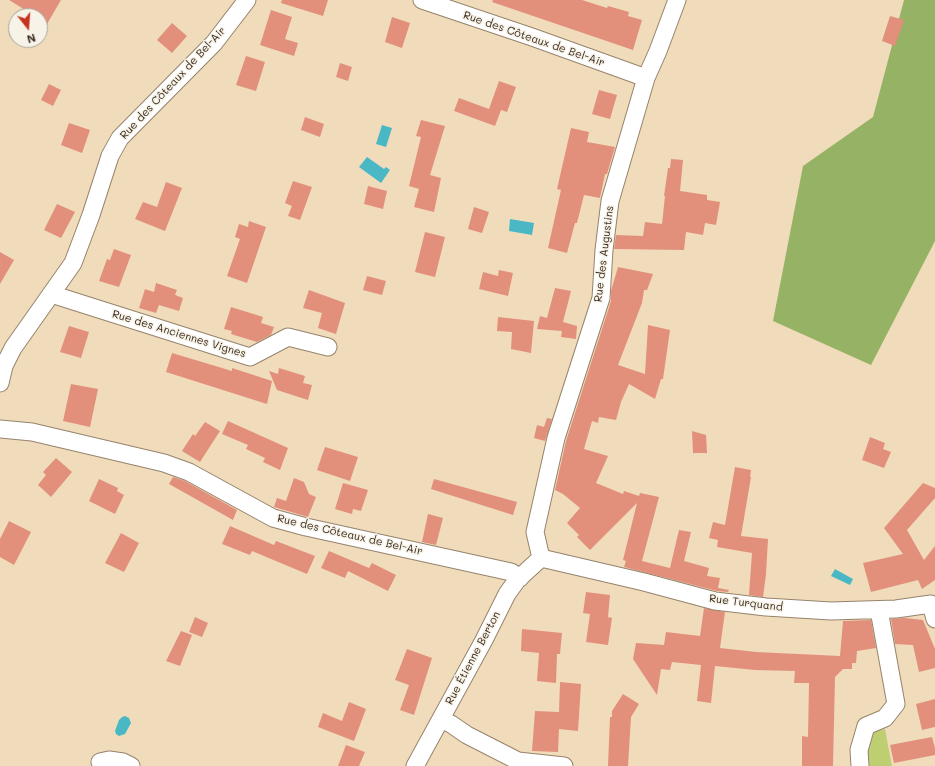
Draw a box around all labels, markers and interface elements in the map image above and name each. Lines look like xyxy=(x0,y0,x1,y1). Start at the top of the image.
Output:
north arrow xyxy=(8,8,48,48)
street label: Rue des Côteaux de Bel-Air xyxy=(461,9,607,69)
street label: Rue des Côteaux de Bel-Air xyxy=(117,24,229,142)
text: N xyxy=(25,31,38,47)
street label: Rue des Augustins xyxy=(592,205,616,303)
street label: Rue des Anciennes Vignes xyxy=(110,307,248,361)
street label: Rue des Côteaux de Bel-Air xyxy=(276,512,424,558)
street label: Rue Turquand xyxy=(708,592,784,614)
street label: Rue Étienne Berton xyxy=(443,609,503,707)

